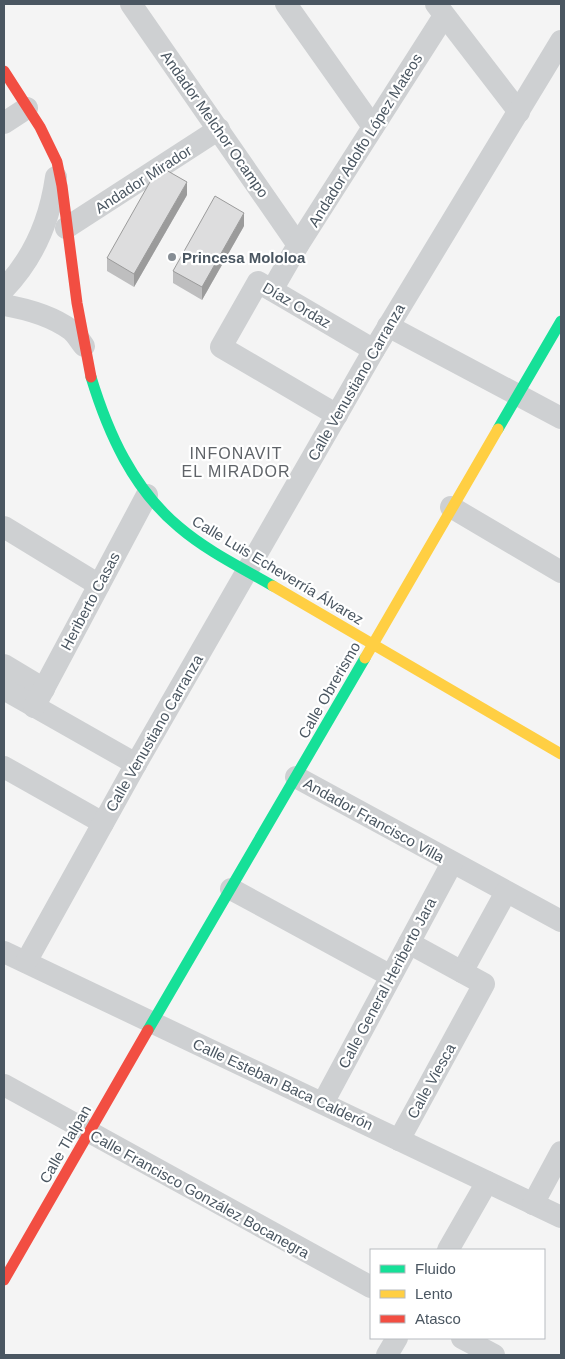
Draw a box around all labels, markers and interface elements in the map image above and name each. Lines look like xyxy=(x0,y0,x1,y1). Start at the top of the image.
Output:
street label: Andador Melchor Ocampo xyxy=(158,47,272,201)
street label: Andador Adolfo López Mateos xyxy=(305,50,425,230)
street label: Andador Mirador xyxy=(92,141,194,217)
place label: Princesa Mololoa xyxy=(182,249,306,266)
marker: Princesa Mololoa xyxy=(166,251,178,263)
street label: Díaz Ordaz xyxy=(260,279,334,331)
street label: Calle Venustiano Carranza xyxy=(304,300,408,464)
district label: INFONAVIT EL MIRADOR xyxy=(182,445,290,480)
street label: Calle Luis Echeverría Álvarez xyxy=(189,512,367,628)
street label: Heriberto Casas xyxy=(57,549,123,653)
street label: Calle Obrerismo xyxy=(295,639,363,741)
street label: Calle Venustiano Carranza xyxy=(102,651,206,815)
street label: Andador Francisco Villa xyxy=(301,774,448,866)
street label: Calle General Heriberto Jara xyxy=(335,894,440,1071)
street label: Calle Esteban Baca Calderón xyxy=(190,1035,376,1133)
street label: Calle Viesca xyxy=(403,1040,459,1121)
street label: Calle Tlalpan xyxy=(36,1102,94,1186)
street label: Calle Francisco González Bocanegra xyxy=(88,1127,313,1262)
legend xyxy=(370,1249,545,1339)
text: Fluido xyxy=(415,1260,456,1277)
text: Lento xyxy=(415,1285,453,1302)
text: Atasco xyxy=(415,1310,461,1327)

